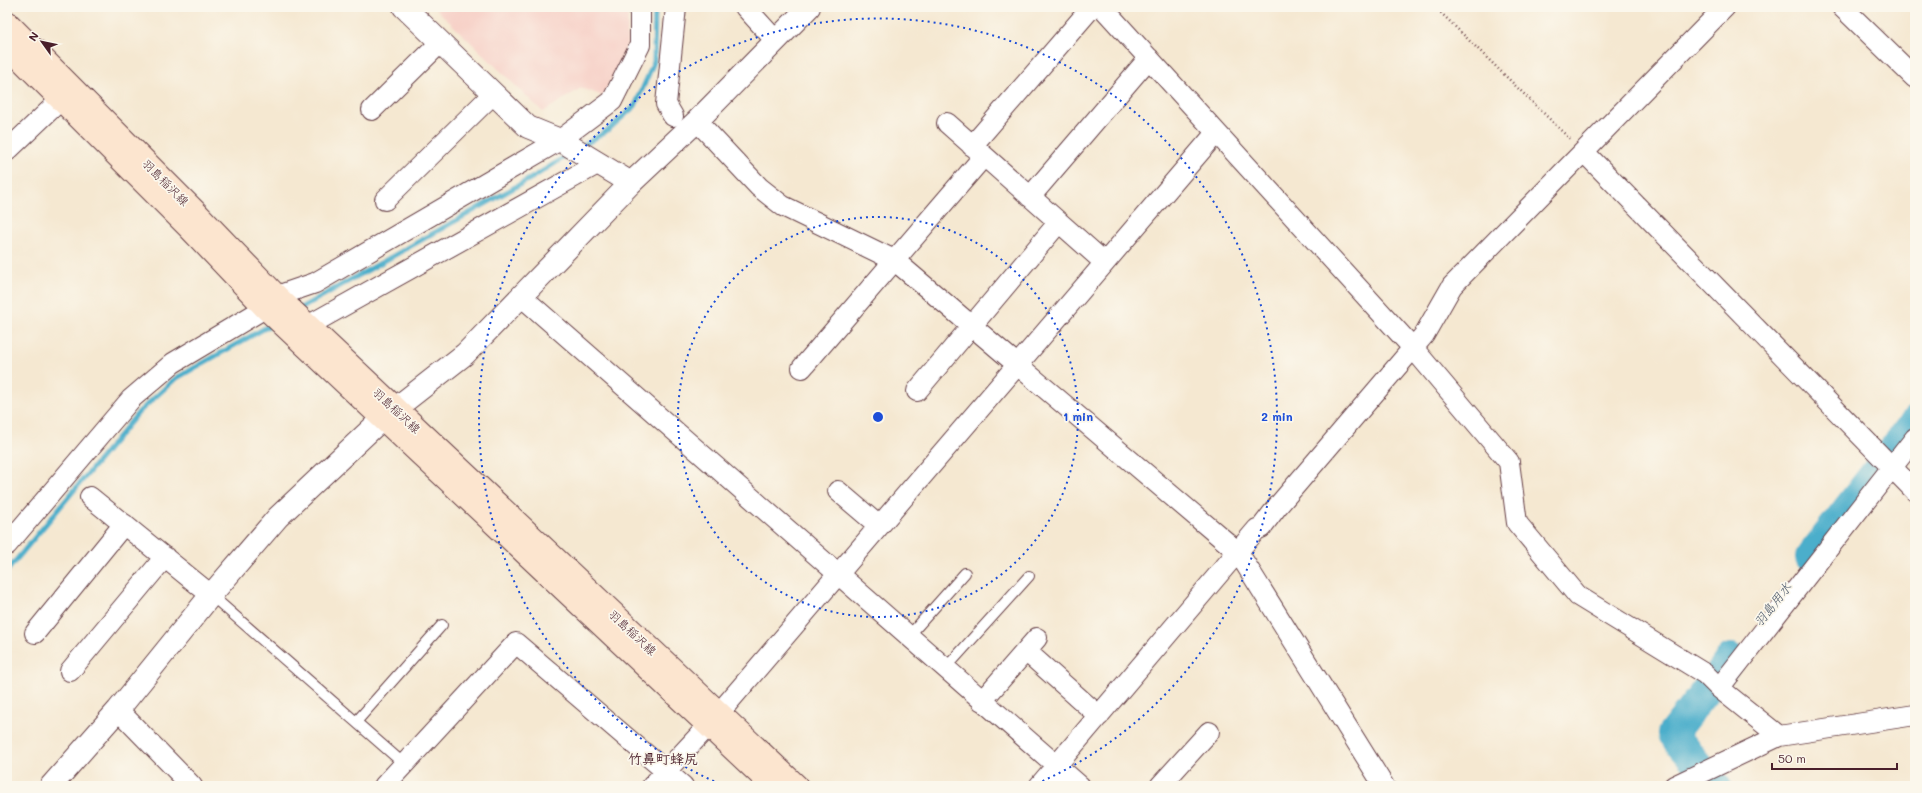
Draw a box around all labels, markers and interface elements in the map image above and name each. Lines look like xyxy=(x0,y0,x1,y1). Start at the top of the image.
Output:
north arrow xyxy=(22,22,62,62)
text: N xyxy=(25,29,42,44)
street label: 羽島稲沢線 xyxy=(139,155,193,209)
street label: 羽島稲沢線 xyxy=(370,384,424,436)
text: 1 min xyxy=(1063,408,1093,424)
text: 2 min xyxy=(1261,408,1293,424)
centre of rings xyxy=(871,410,885,424)
water label: 羽島用水 xyxy=(1749,578,1795,630)
street label: 羽島稲沢線 xyxy=(606,606,660,658)
scale bar xyxy=(1772,745,1897,771)
district label: 竹鼻町蜂尻 xyxy=(628,749,698,768)
text: 50 m xyxy=(1778,750,1806,766)

